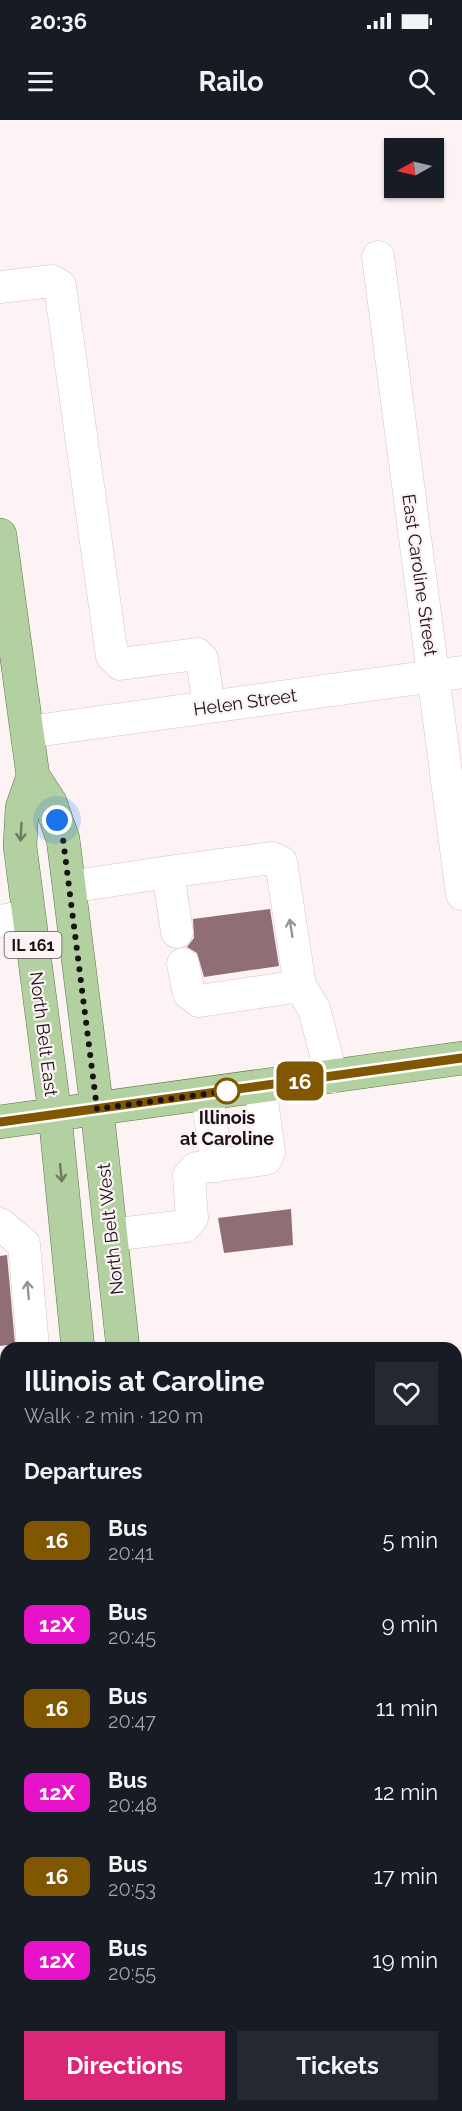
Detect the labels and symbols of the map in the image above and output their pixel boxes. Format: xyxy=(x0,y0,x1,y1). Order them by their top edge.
north arrow xyxy=(384,138,444,198)
street label: East Caroline Street xyxy=(398,493,442,657)
street label: Helen Street xyxy=(192,684,298,720)
your location xyxy=(42,805,72,835)
one-way arrow xyxy=(15,822,26,842)
one-way arrow xyxy=(285,919,296,939)
road number: IL 161 xyxy=(4,932,62,958)
street label: North Belt East xyxy=(26,970,62,1098)
line badge: 16 xyxy=(273,1062,327,1100)
marker: Illinois at Caroline xyxy=(214,1078,240,1104)
place label: Illinois at Caroline xyxy=(180,1107,274,1149)
street label: North Belt West xyxy=(93,1162,127,1296)
one-way arrow xyxy=(56,1163,67,1183)
one-way arrow xyxy=(22,1281,33,1301)

